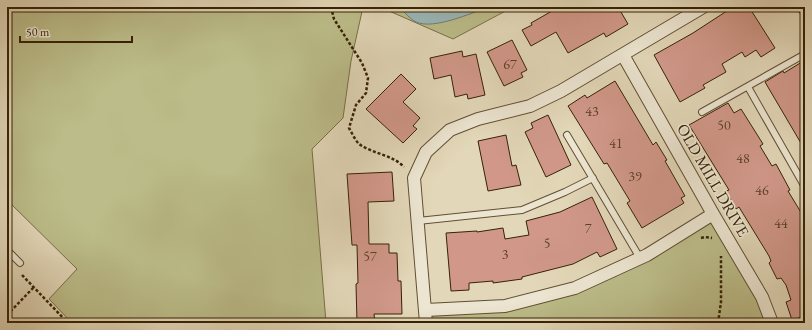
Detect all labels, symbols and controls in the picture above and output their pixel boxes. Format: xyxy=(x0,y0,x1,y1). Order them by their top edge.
scale bar xyxy=(20,18,132,44)
text: 50 m xyxy=(26,24,50,40)
house number: 67 xyxy=(503,55,517,73)
house number: 43 xyxy=(585,102,599,120)
house number: 50 xyxy=(717,116,731,134)
street label: OLD MILL DRIVE xyxy=(672,120,754,240)
house number: 41 xyxy=(609,134,623,152)
house number: 48 xyxy=(736,149,750,167)
house number: 39 xyxy=(628,167,642,185)
house number: 46 xyxy=(755,181,769,199)
house number: 44 xyxy=(774,214,788,232)
house number: 7 xyxy=(585,219,592,237)
house number: 5 xyxy=(544,234,550,252)
house number: 3 xyxy=(502,245,509,263)
house number: 57 xyxy=(363,247,377,265)

